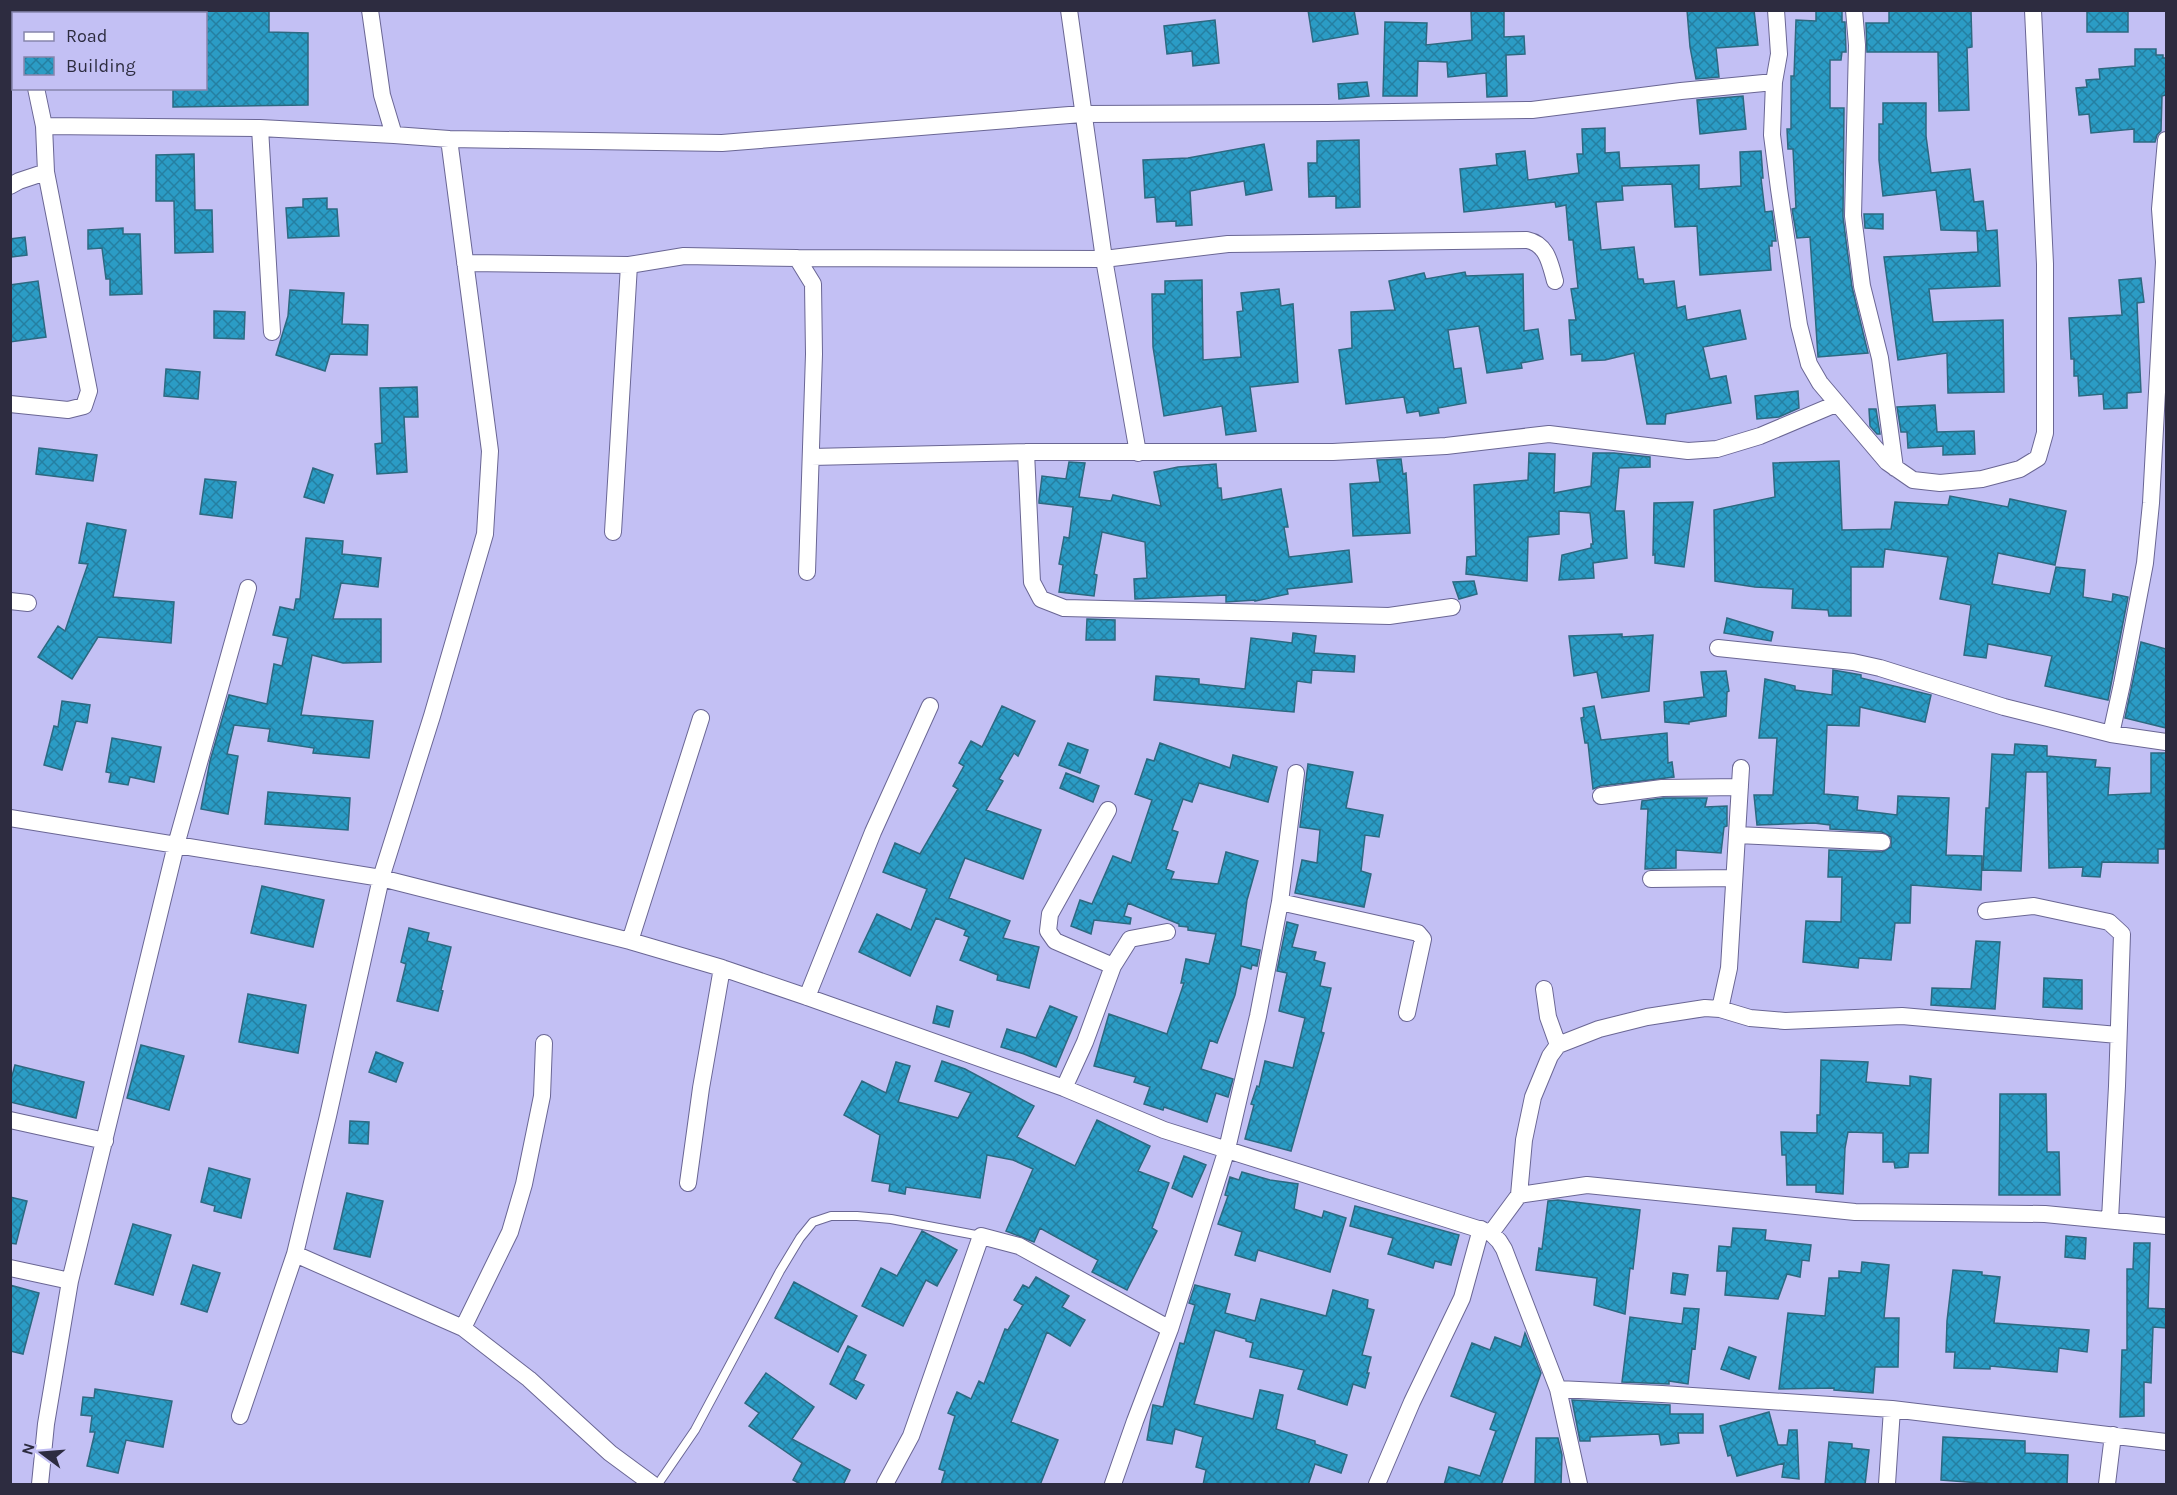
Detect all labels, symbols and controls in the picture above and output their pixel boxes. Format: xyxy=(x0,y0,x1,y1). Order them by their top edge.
legend xyxy=(12,12,207,90)
text: Road xyxy=(66,25,107,47)
text: Building xyxy=(66,55,136,77)
north arrow xyxy=(12,1423,72,1483)
text: N xyxy=(17,1441,39,1457)

